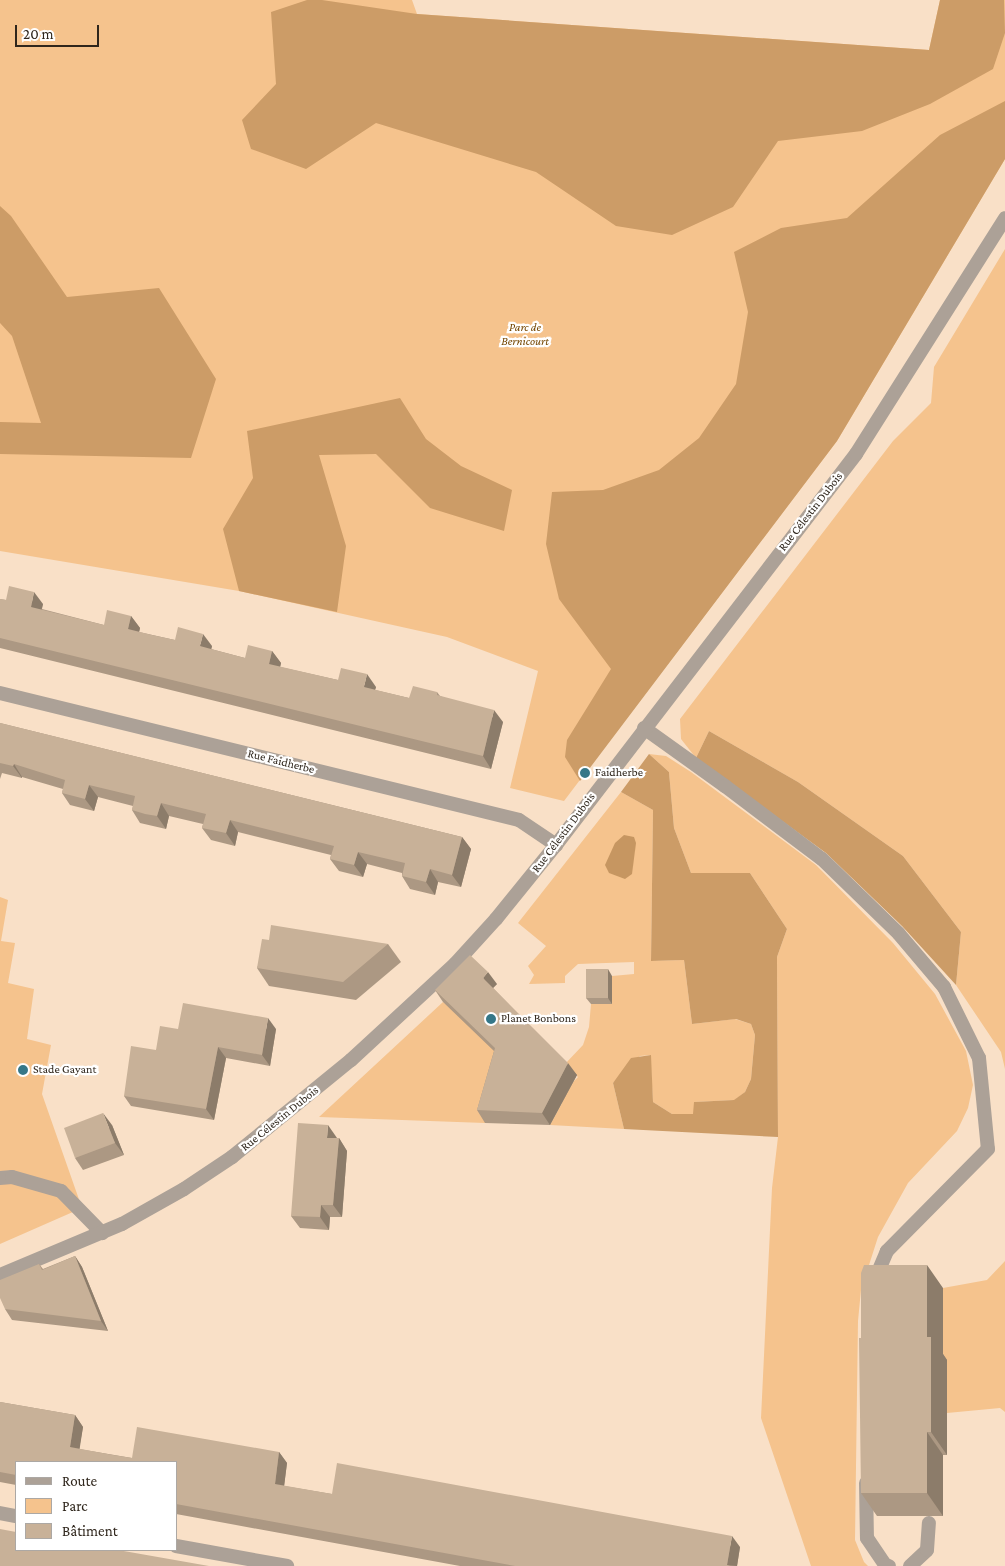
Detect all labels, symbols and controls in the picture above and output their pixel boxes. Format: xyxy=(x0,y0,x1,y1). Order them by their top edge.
scale bar xyxy=(18,15,101,47)
text: 20 m xyxy=(23,26,54,42)
park label: Parc de Bernicourt xyxy=(501,321,549,349)
street label: Rue Célestin Dubois xyxy=(776,470,846,554)
street label: Rue Faidherbe xyxy=(246,747,316,777)
place label: Faidherbe xyxy=(595,766,643,780)
marker: Faidherbe xyxy=(579,767,591,779)
street label: Rue Célestin Dubois xyxy=(529,790,599,876)
place label: Planet Bonbons xyxy=(501,1012,576,1026)
marker: Planet Bonbons xyxy=(485,1013,497,1025)
place label: Stade Gayant xyxy=(33,1063,96,1077)
marker: Stade Gayant xyxy=(17,1064,29,1076)
street label: Rue Célestin Dubois xyxy=(238,1083,322,1155)
legend xyxy=(15,1461,178,1551)
text: Route xyxy=(62,1473,97,1489)
text: Parc xyxy=(62,1498,88,1514)
text: Bâtiment xyxy=(62,1523,118,1539)

